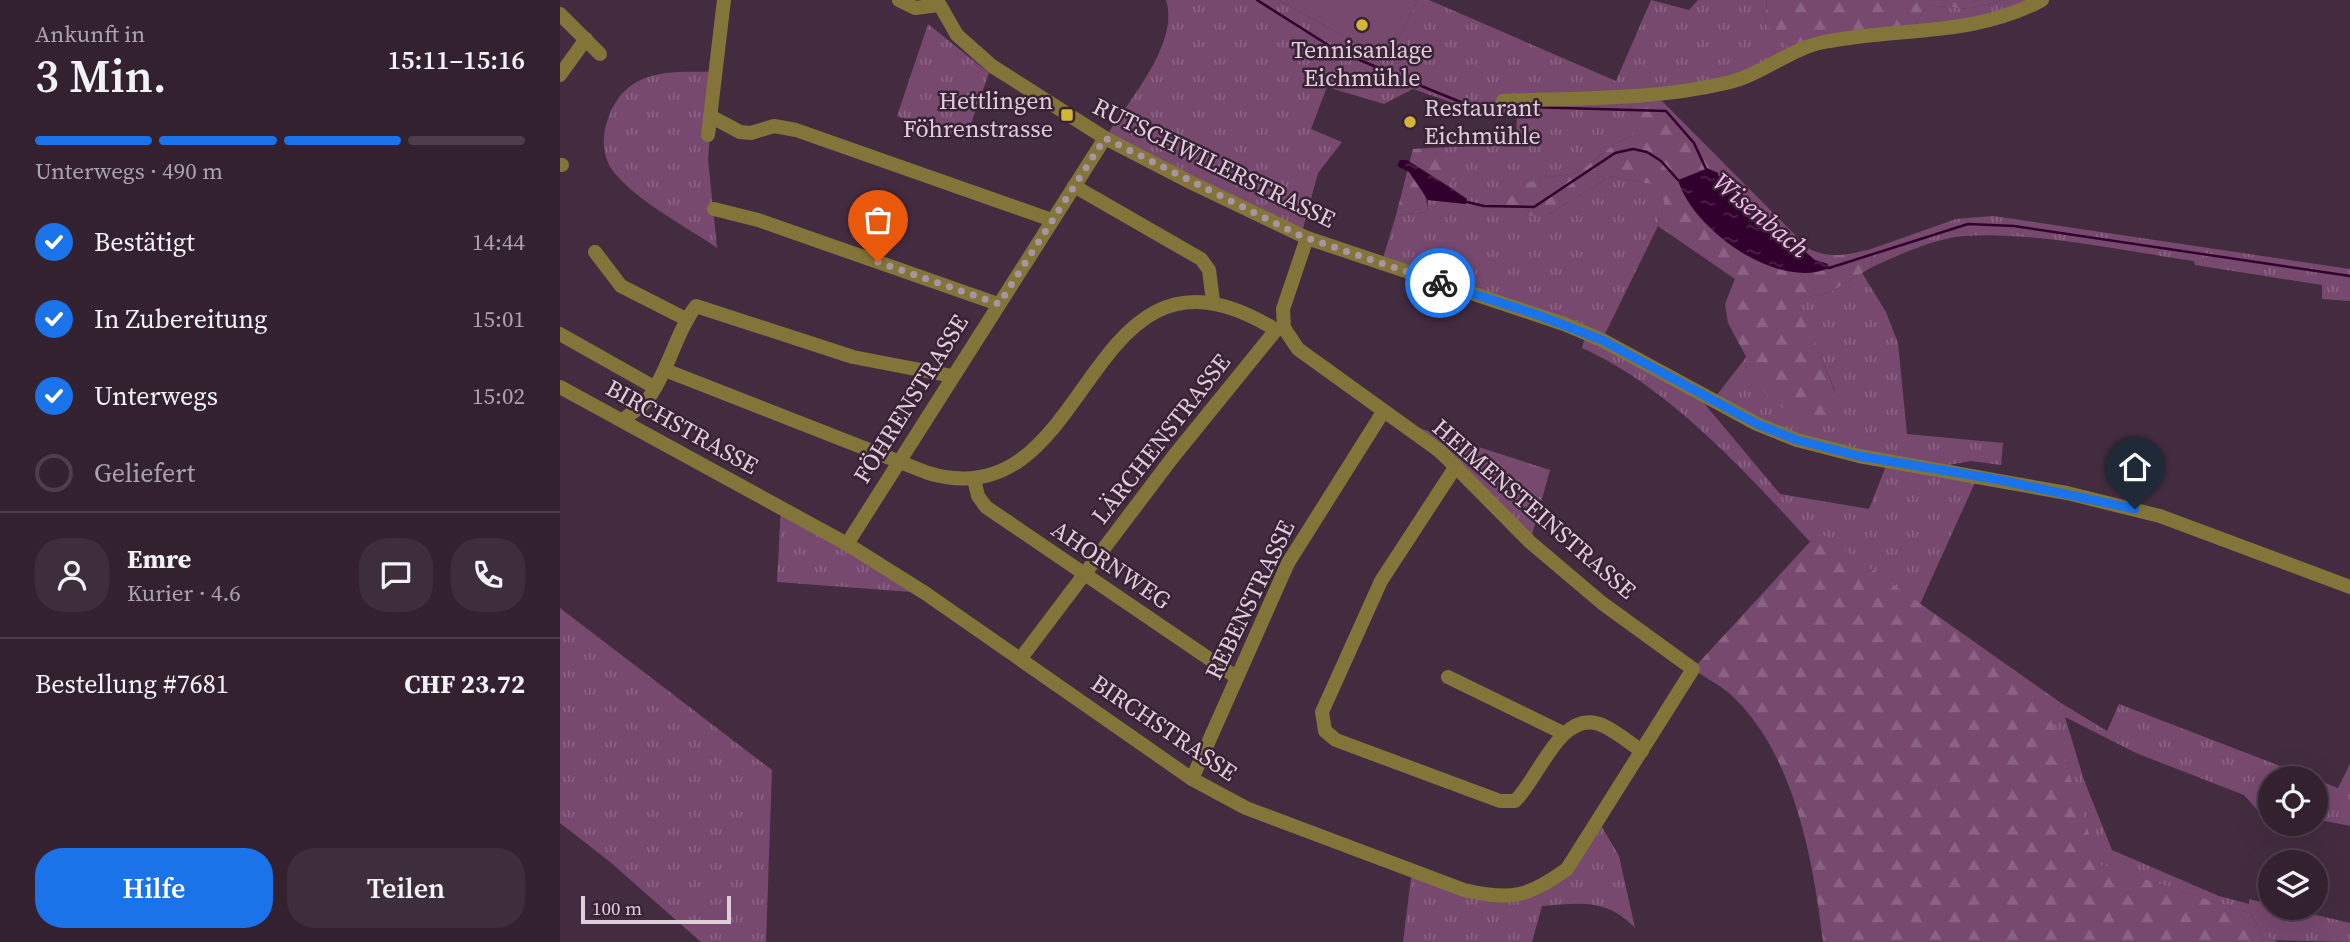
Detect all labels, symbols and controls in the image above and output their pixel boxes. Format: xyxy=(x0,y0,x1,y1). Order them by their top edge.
marker: Tennisanlage Eichmühle xyxy=(1354,17,1370,33)
text: Ankunft in xyxy=(35,18,145,50)
place label: Tennisanlage Eichmühle xyxy=(1291,33,1433,94)
text: 15:11–15:16 xyxy=(388,42,525,78)
text: 3 Min. xyxy=(35,44,167,107)
place label: Hettlingen Föhrenstrasse xyxy=(903,84,1053,145)
street label: RUTSCHWILERSTRASSE xyxy=(1088,89,1341,236)
place label: Restaurant Eichmühle xyxy=(1424,91,1541,152)
marker: Hettlingen Föhrenstrasse xyxy=(1059,107,1075,123)
marker: Restaurant Eichmühle xyxy=(1402,114,1418,130)
text: Unterwegs · 490 m xyxy=(35,155,223,187)
water label: Wisenbach xyxy=(1705,164,1817,266)
pin xyxy=(848,190,908,262)
icon: bag xyxy=(859,201,897,239)
icon: check xyxy=(35,223,73,261)
text: Bestätigt xyxy=(94,224,195,260)
text: 14:44 xyxy=(472,226,525,258)
courier xyxy=(1405,248,1475,318)
icon: bike xyxy=(1421,264,1459,302)
icon: check xyxy=(35,300,73,338)
text: In Zubereitung xyxy=(94,301,268,337)
text: 15:01 xyxy=(472,303,525,335)
street label: FÖHRENSTRASSE xyxy=(845,308,976,489)
street label: LÄRCHENSTRASSE xyxy=(1084,347,1238,531)
street label: BIRCHSTRASSE xyxy=(600,371,764,482)
icon: check xyxy=(35,377,73,415)
text: Unterwegs xyxy=(94,378,218,414)
text: 15:02 xyxy=(472,380,525,412)
street label: HEIMENSTEINSTRASSE xyxy=(1425,411,1643,606)
pin xyxy=(2105,437,2165,509)
icon: home xyxy=(2116,448,2154,486)
text: Geliefert xyxy=(94,455,195,491)
street label: AHORNWEG xyxy=(1045,512,1178,617)
street label: REBENSTRASSE xyxy=(1197,515,1302,685)
button: person xyxy=(35,538,109,612)
button: chat xyxy=(359,538,433,612)
button: phone xyxy=(451,538,525,612)
text: Emre xyxy=(127,541,191,577)
text: Kurier · 4.6 xyxy=(127,577,241,609)
text: Bestellung #7681 xyxy=(35,666,229,702)
text: CHF 23.72 xyxy=(404,666,525,702)
street label: BIRCHSTRASSE xyxy=(1085,667,1244,789)
map controls xyxy=(2258,766,2328,920)
button: locate xyxy=(2258,766,2328,836)
button: Hilfe xyxy=(35,848,273,928)
button: Teilen xyxy=(287,848,525,928)
button: layers xyxy=(2258,850,2328,920)
scale bar xyxy=(581,893,732,925)
text: 100 m xyxy=(592,895,642,921)

